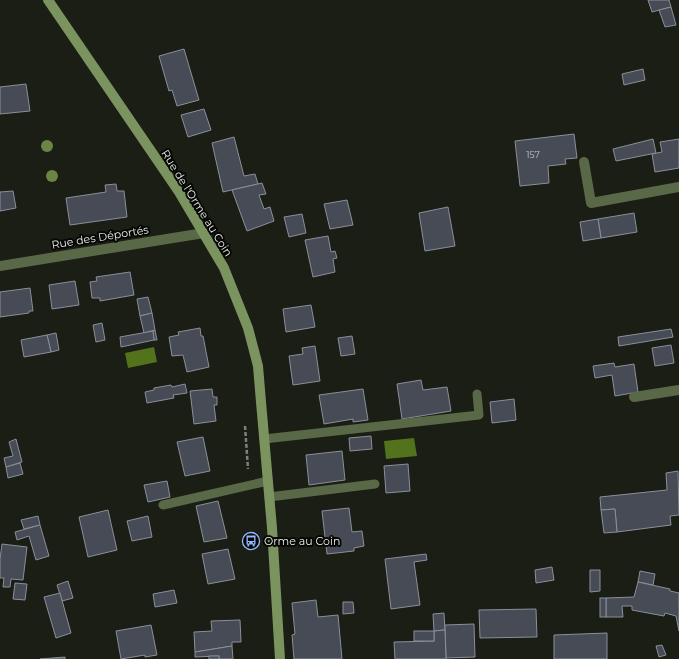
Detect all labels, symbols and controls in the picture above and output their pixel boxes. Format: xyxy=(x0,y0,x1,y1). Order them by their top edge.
street label: Rue de l'Orme au Coin xyxy=(158,147,236,259)
house number: 157 xyxy=(526,149,540,160)
street label: Rue des Déportés xyxy=(50,222,150,252)
bus stop icon: Orme au Coin xyxy=(241,531,261,551)
place label: Orme au Coin xyxy=(264,534,340,548)

